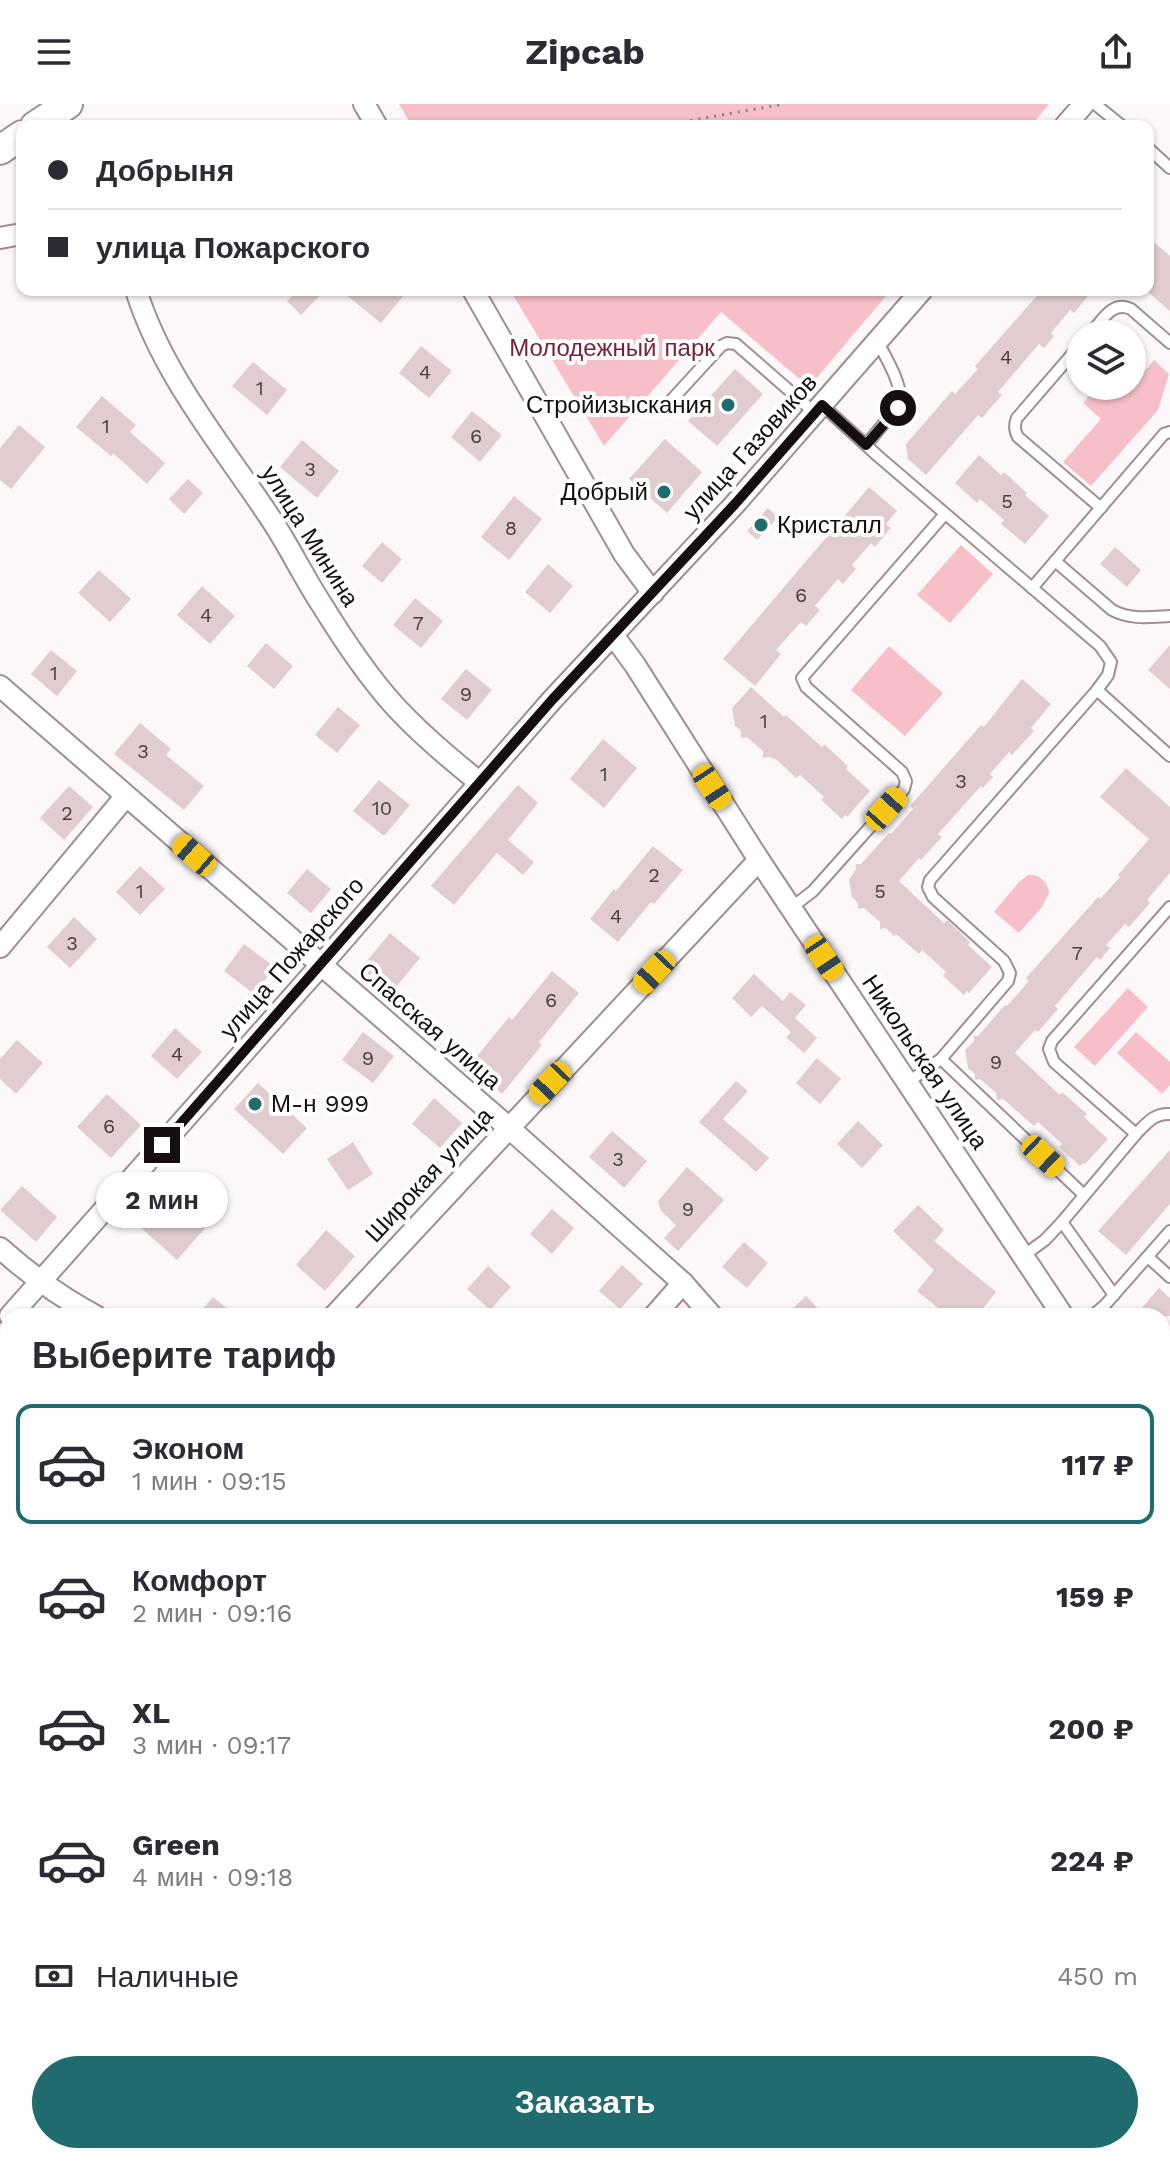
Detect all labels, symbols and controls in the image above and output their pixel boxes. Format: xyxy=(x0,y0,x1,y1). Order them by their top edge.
icon: menu xyxy=(32,30,76,74)
icon: share xyxy=(1094,30,1138,74)
text: Zipcab xyxy=(525,31,645,73)
text: Добрыня xyxy=(96,153,234,188)
text: улица Пожарского xyxy=(96,230,370,265)
map controls xyxy=(1066,320,1146,400)
button: layers xyxy=(1066,320,1146,400)
park label: Молодежный парк xyxy=(509,334,715,362)
house number: 4 xyxy=(1000,345,1012,369)
house number: 4 xyxy=(419,360,431,384)
street label: улица Газовиков xyxy=(677,369,823,525)
house number: 1 xyxy=(256,376,264,400)
route start xyxy=(880,390,916,426)
place label: Стройизыскания xyxy=(526,391,712,419)
marker: Стройизыскания xyxy=(719,396,737,414)
house number: 1 xyxy=(102,414,110,438)
house number: 6 xyxy=(470,424,482,448)
house number: 3 xyxy=(304,457,316,481)
street label: улица Минина xyxy=(256,460,365,612)
place label: Добрый xyxy=(560,478,648,506)
marker: Добрый xyxy=(655,483,673,501)
house number: 5 xyxy=(1001,489,1013,513)
place label: Кристалл xyxy=(777,511,882,539)
house number: 8 xyxy=(505,516,517,540)
marker: Кристалл xyxy=(752,516,770,534)
house number: 6 xyxy=(795,583,807,607)
house number: 4 xyxy=(200,603,212,627)
house number: 7 xyxy=(412,611,424,635)
house number: 1 xyxy=(50,661,58,685)
house number: 9 xyxy=(460,682,472,706)
house number: 1 xyxy=(760,709,768,733)
house number: 3 xyxy=(137,739,149,763)
car xyxy=(689,760,735,814)
house number: 1 xyxy=(600,762,608,786)
house number: 3 xyxy=(955,769,967,793)
car xyxy=(861,783,911,835)
house number: 10 xyxy=(372,796,392,820)
house number: 2 xyxy=(61,801,73,825)
car xyxy=(168,830,220,880)
house number: 2 xyxy=(648,863,660,887)
street label: улица Пожарского xyxy=(214,871,370,1045)
house number: 1 xyxy=(136,879,144,903)
house number: 5 xyxy=(874,879,886,903)
house number: 4 xyxy=(610,904,622,928)
house number: 3 xyxy=(66,931,78,955)
car xyxy=(801,931,847,985)
house number: 7 xyxy=(1071,941,1083,965)
car xyxy=(629,946,679,998)
street label: Спасская улица xyxy=(353,957,507,1096)
street label: Никольская улица xyxy=(856,969,994,1155)
house number: 6 xyxy=(545,988,557,1012)
house number: 4 xyxy=(171,1042,183,1066)
house number: 9 xyxy=(362,1046,374,1070)
house number: 9 xyxy=(990,1050,1002,1074)
car xyxy=(525,1057,575,1109)
place label: М-н 999 xyxy=(271,1090,369,1118)
marker: М-н 999 xyxy=(246,1095,264,1113)
street label: Широкая улица xyxy=(360,1101,499,1248)
house number: 6 xyxy=(103,1114,115,1138)
route end xyxy=(144,1127,180,1163)
car xyxy=(1017,1131,1069,1181)
house number: 3 xyxy=(612,1147,624,1171)
callout: 2 мин xyxy=(96,1173,228,1229)
text: 2 мин xyxy=(125,1185,199,1215)
house number: 9 xyxy=(682,1197,694,1221)
text: Выберите тариф xyxy=(32,1335,336,1377)
icon: car xyxy=(36,1428,108,1500)
text: Эконом xyxy=(132,1431,245,1466)
text: 117 ₽ xyxy=(1061,1447,1134,1482)
text: 1 мин · 09:15 xyxy=(132,1466,287,1496)
icon: car xyxy=(36,1560,108,1632)
text: Комфорт xyxy=(132,1563,267,1598)
text: 159 ₽ xyxy=(1056,1579,1134,1614)
text: 2 мин · 09:16 xyxy=(132,1598,292,1628)
icon: car xyxy=(36,1692,108,1764)
text: XL xyxy=(132,1695,170,1730)
text: 200 ₽ xyxy=(1048,1711,1134,1746)
text: 3 мин · 09:17 xyxy=(132,1730,291,1760)
icon: car xyxy=(36,1824,108,1896)
text: Green xyxy=(132,1827,220,1862)
text: 224 ₽ xyxy=(1050,1843,1134,1878)
text: 4 мин · 09:18 xyxy=(132,1862,293,1892)
icon: cash xyxy=(32,1954,76,1998)
text: Наличные xyxy=(96,1959,239,1994)
text: 450 m xyxy=(1057,1961,1138,1991)
button: Заказать xyxy=(32,2056,1138,2148)

